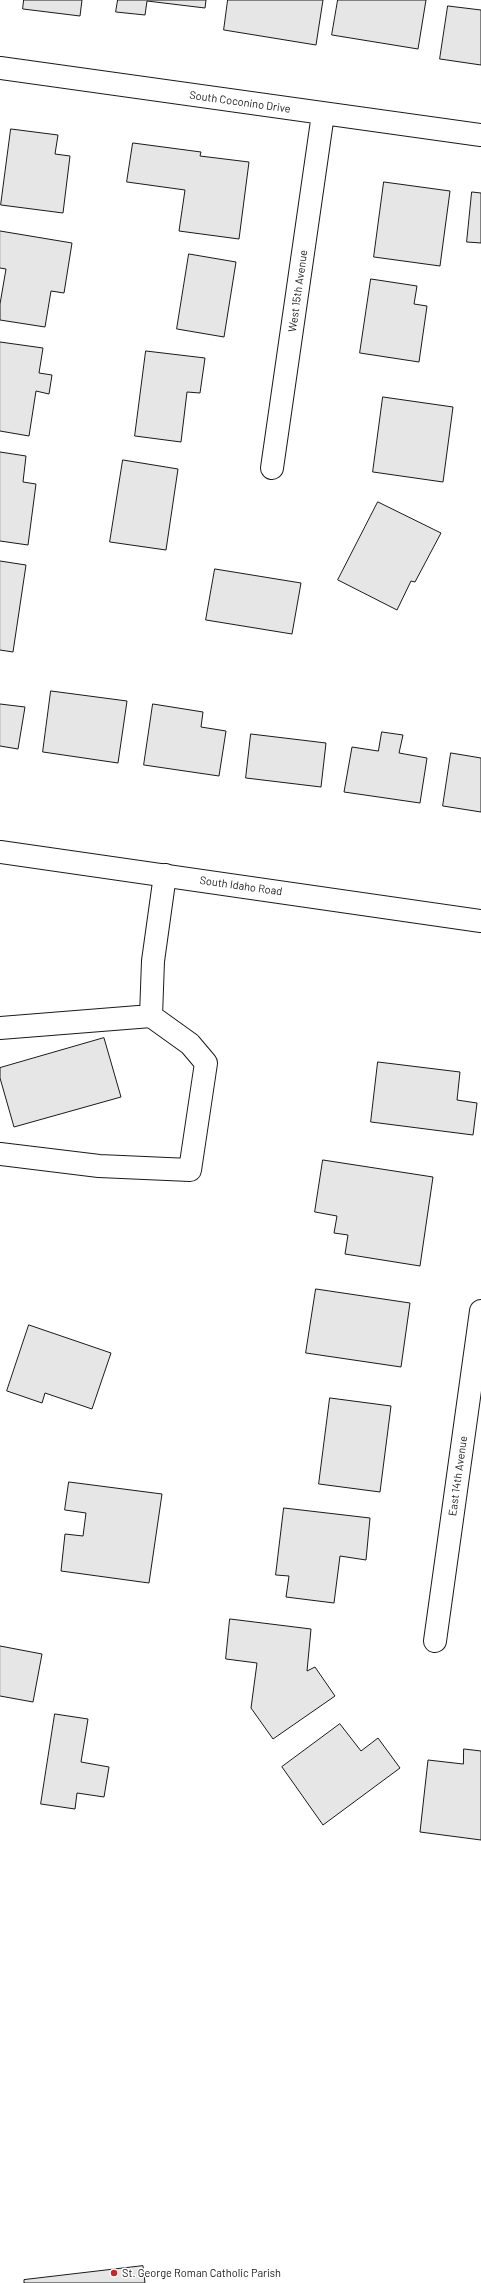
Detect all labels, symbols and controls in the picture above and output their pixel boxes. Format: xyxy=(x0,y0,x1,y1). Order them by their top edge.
street label: South Coconino Drive xyxy=(189,88,291,116)
street label: West 15th Avenue xyxy=(286,249,310,333)
street label: South Idaho Road xyxy=(199,874,283,898)
street label: East 14th Avenue xyxy=(446,1435,470,1517)
place label: St. George Roman Catholic Parish xyxy=(122,2266,281,2280)
marker: St. George Roman Catholic Parish xyxy=(109,2268,119,2278)

